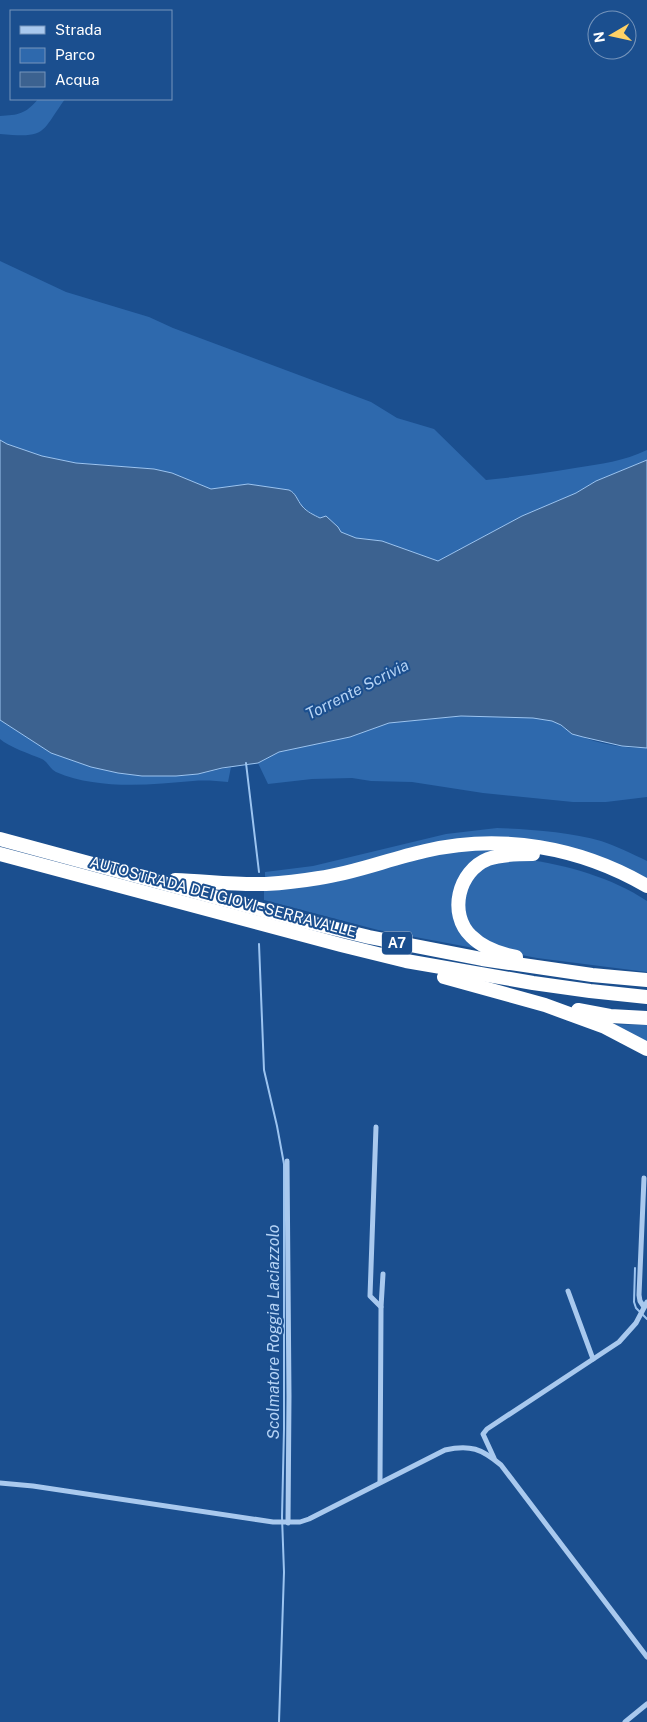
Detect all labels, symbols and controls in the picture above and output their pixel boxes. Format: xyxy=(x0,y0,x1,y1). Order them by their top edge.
legend xyxy=(10,10,172,100)
north arrow xyxy=(587,10,637,60)
text: Strada xyxy=(55,21,102,38)
text: N xyxy=(590,30,608,44)
text: Parco xyxy=(55,46,95,63)
text: Acqua xyxy=(55,71,100,88)
water label: Torrente Scrivia xyxy=(303,655,412,724)
street label: AUTOSTRADA DEI GIOVI - SERRAVALLE xyxy=(88,853,358,940)
road number: A7 xyxy=(382,931,412,954)
water label: Scolmatore Roggia Laciazzolo xyxy=(264,1224,283,1439)

